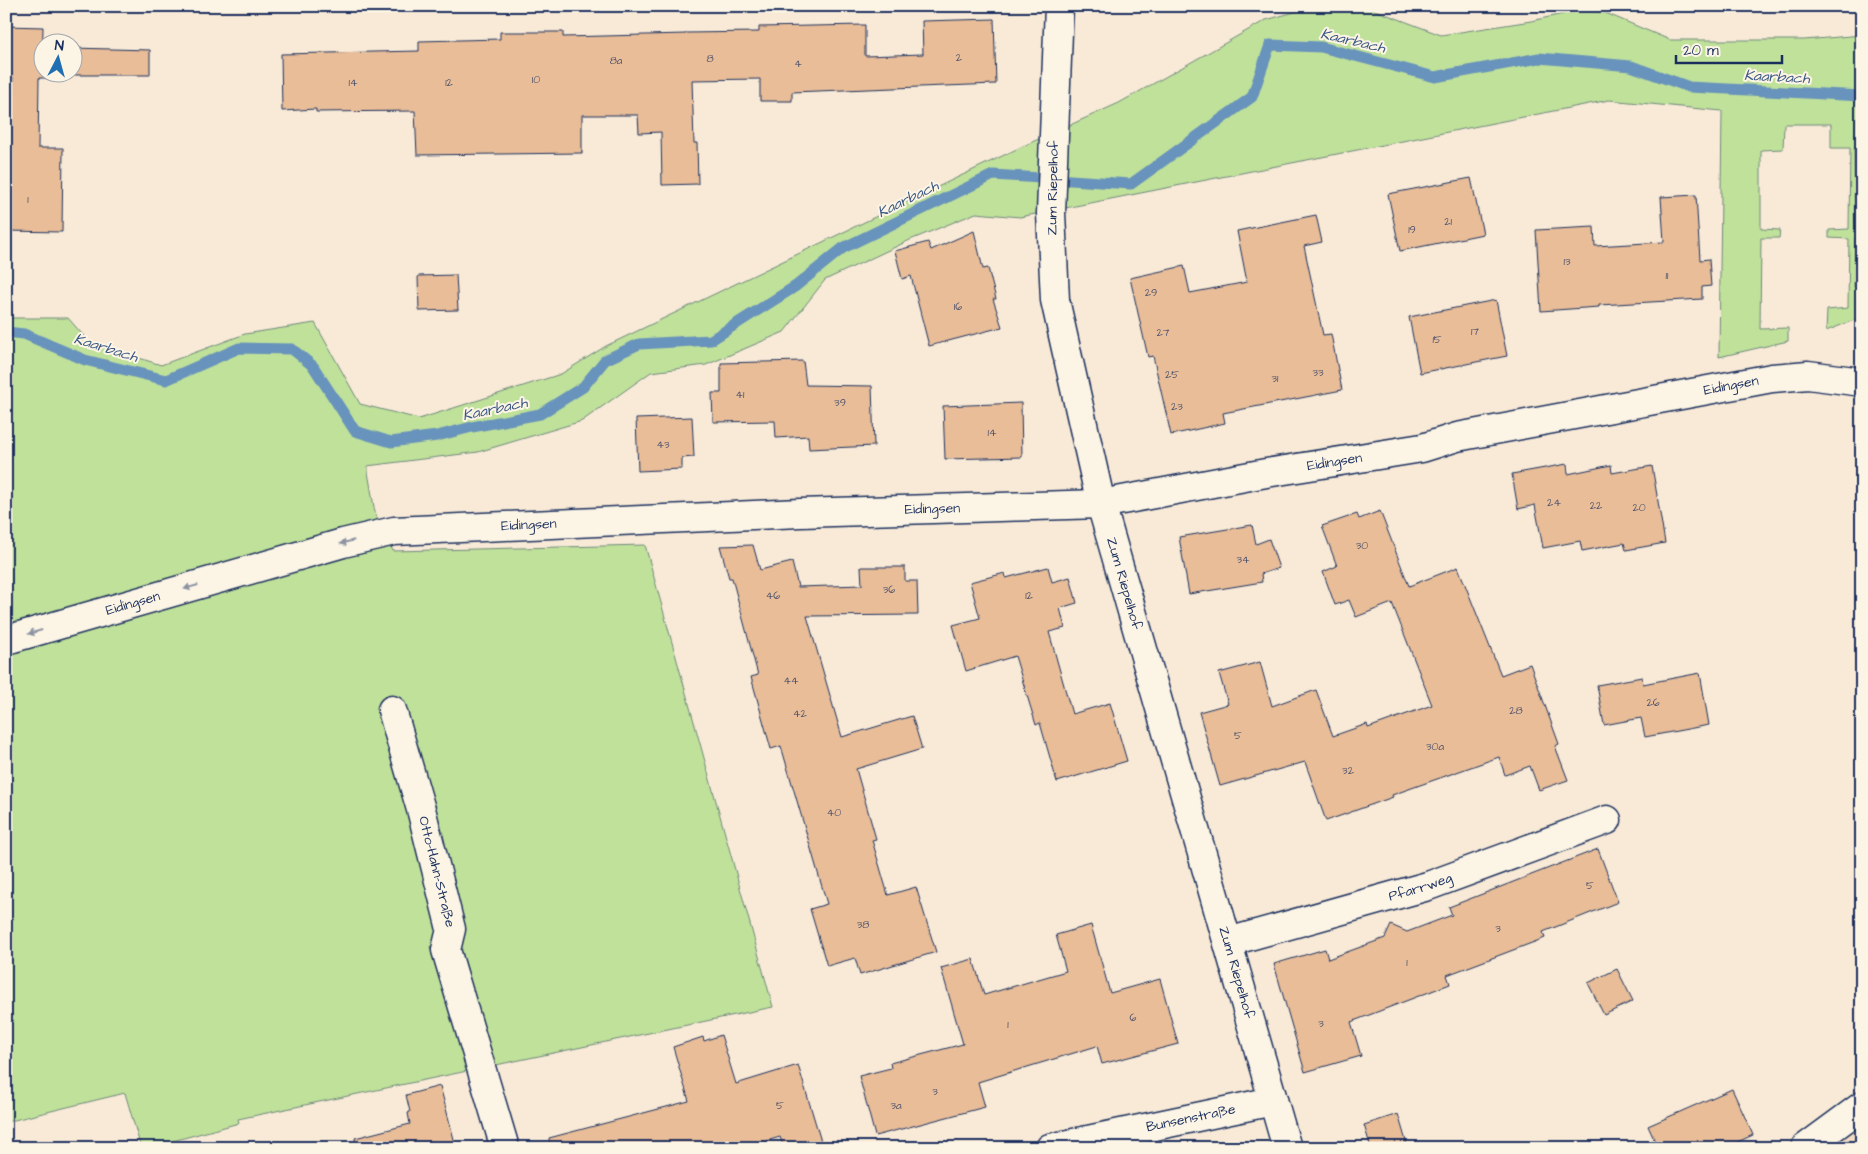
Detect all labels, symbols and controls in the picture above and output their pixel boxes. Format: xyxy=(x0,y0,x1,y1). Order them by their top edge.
water label: Kaarbach xyxy=(1319,23,1388,59)
north arrow xyxy=(32,32,82,82)
scale bar xyxy=(1676,32,1782,64)
text: N xyxy=(54,36,65,56)
text: 20 m xyxy=(1683,40,1719,61)
house number: 2 xyxy=(956,50,963,65)
house number: 8 xyxy=(706,51,714,66)
house number: 8a xyxy=(610,53,623,68)
house number: 4 xyxy=(794,56,802,71)
water label: Kaarbach xyxy=(1744,65,1811,89)
house number: 10 xyxy=(532,72,540,87)
house number: 14 xyxy=(349,75,358,90)
house number: 12 xyxy=(445,75,454,90)
street label: Zum Riepelhof xyxy=(1042,140,1064,236)
water label: Kaarbach xyxy=(874,175,943,223)
house number: 1 xyxy=(27,192,29,207)
house number: 21 xyxy=(1444,214,1452,229)
house number: 19 xyxy=(1408,222,1416,237)
house number: 13 xyxy=(1563,254,1571,269)
house number: 11 xyxy=(1666,268,1669,283)
house number: 29 xyxy=(1145,285,1157,300)
house number: 16 xyxy=(954,299,962,314)
house number: 17 xyxy=(1471,324,1479,339)
house number: 27 xyxy=(1156,325,1170,340)
water label: Kaarbach xyxy=(72,328,141,368)
house number: 15 xyxy=(1432,332,1442,347)
house number: 33 xyxy=(1312,365,1324,380)
house number: 25 xyxy=(1165,367,1179,382)
house number: 31 xyxy=(1271,371,1279,386)
street label: Eidingsen xyxy=(1702,371,1760,401)
house number: 41 xyxy=(736,387,745,402)
water label: Kaarbach xyxy=(461,392,530,426)
house number: 39 xyxy=(834,395,846,410)
house number: 23 xyxy=(1171,399,1183,414)
house number: 14 xyxy=(988,425,997,440)
house number: 43 xyxy=(656,437,670,452)
street label: Eidingsen xyxy=(1306,448,1364,476)
house number: 24 xyxy=(1547,495,1561,510)
street label: Eidingsen xyxy=(904,498,961,520)
house number: 22 xyxy=(1590,498,1603,513)
house number: 20 xyxy=(1632,500,1646,515)
street label: Eidingsen xyxy=(501,514,557,536)
street label: Zum Riepelhof xyxy=(1101,535,1147,632)
one-way arrow xyxy=(339,538,355,546)
house number: 30 xyxy=(1356,538,1368,553)
house number: 34 xyxy=(1236,552,1250,567)
house number: 36 xyxy=(883,582,895,597)
one-way arrow xyxy=(183,583,198,591)
street label: Eidingsen xyxy=(103,586,162,621)
house number: 46 xyxy=(766,588,780,603)
house number: 12 xyxy=(1025,588,1034,603)
one-way arrow xyxy=(27,629,42,637)
house number: 44 xyxy=(784,673,799,688)
house number: 26 xyxy=(1646,695,1660,710)
house number: 28 xyxy=(1509,703,1523,718)
house number: 42 xyxy=(793,706,808,721)
house number: 5 xyxy=(1234,728,1242,743)
house number: 30a xyxy=(1426,739,1444,754)
house number: 32 xyxy=(1342,763,1355,778)
house number: 40 xyxy=(827,805,841,820)
street label: Otto-Hahn-Straße xyxy=(413,814,460,930)
street label: Pfarrweg xyxy=(1386,868,1455,907)
house number: 5 xyxy=(1586,878,1594,893)
house number: 38 xyxy=(857,917,869,932)
house number: 3 xyxy=(1495,921,1501,936)
street label: Zum Riepelhof xyxy=(1214,924,1259,1022)
house number: 1 xyxy=(1406,955,1408,970)
house number: 6 xyxy=(1130,1010,1137,1025)
house number: 3 xyxy=(1318,1016,1324,1031)
house number: 1 xyxy=(1007,1017,1009,1032)
house number: 3 xyxy=(932,1084,938,1099)
house number: 5 xyxy=(776,1098,784,1113)
house number: 3a xyxy=(890,1098,902,1113)
street label: Bunsenstraße xyxy=(1144,1099,1238,1137)

